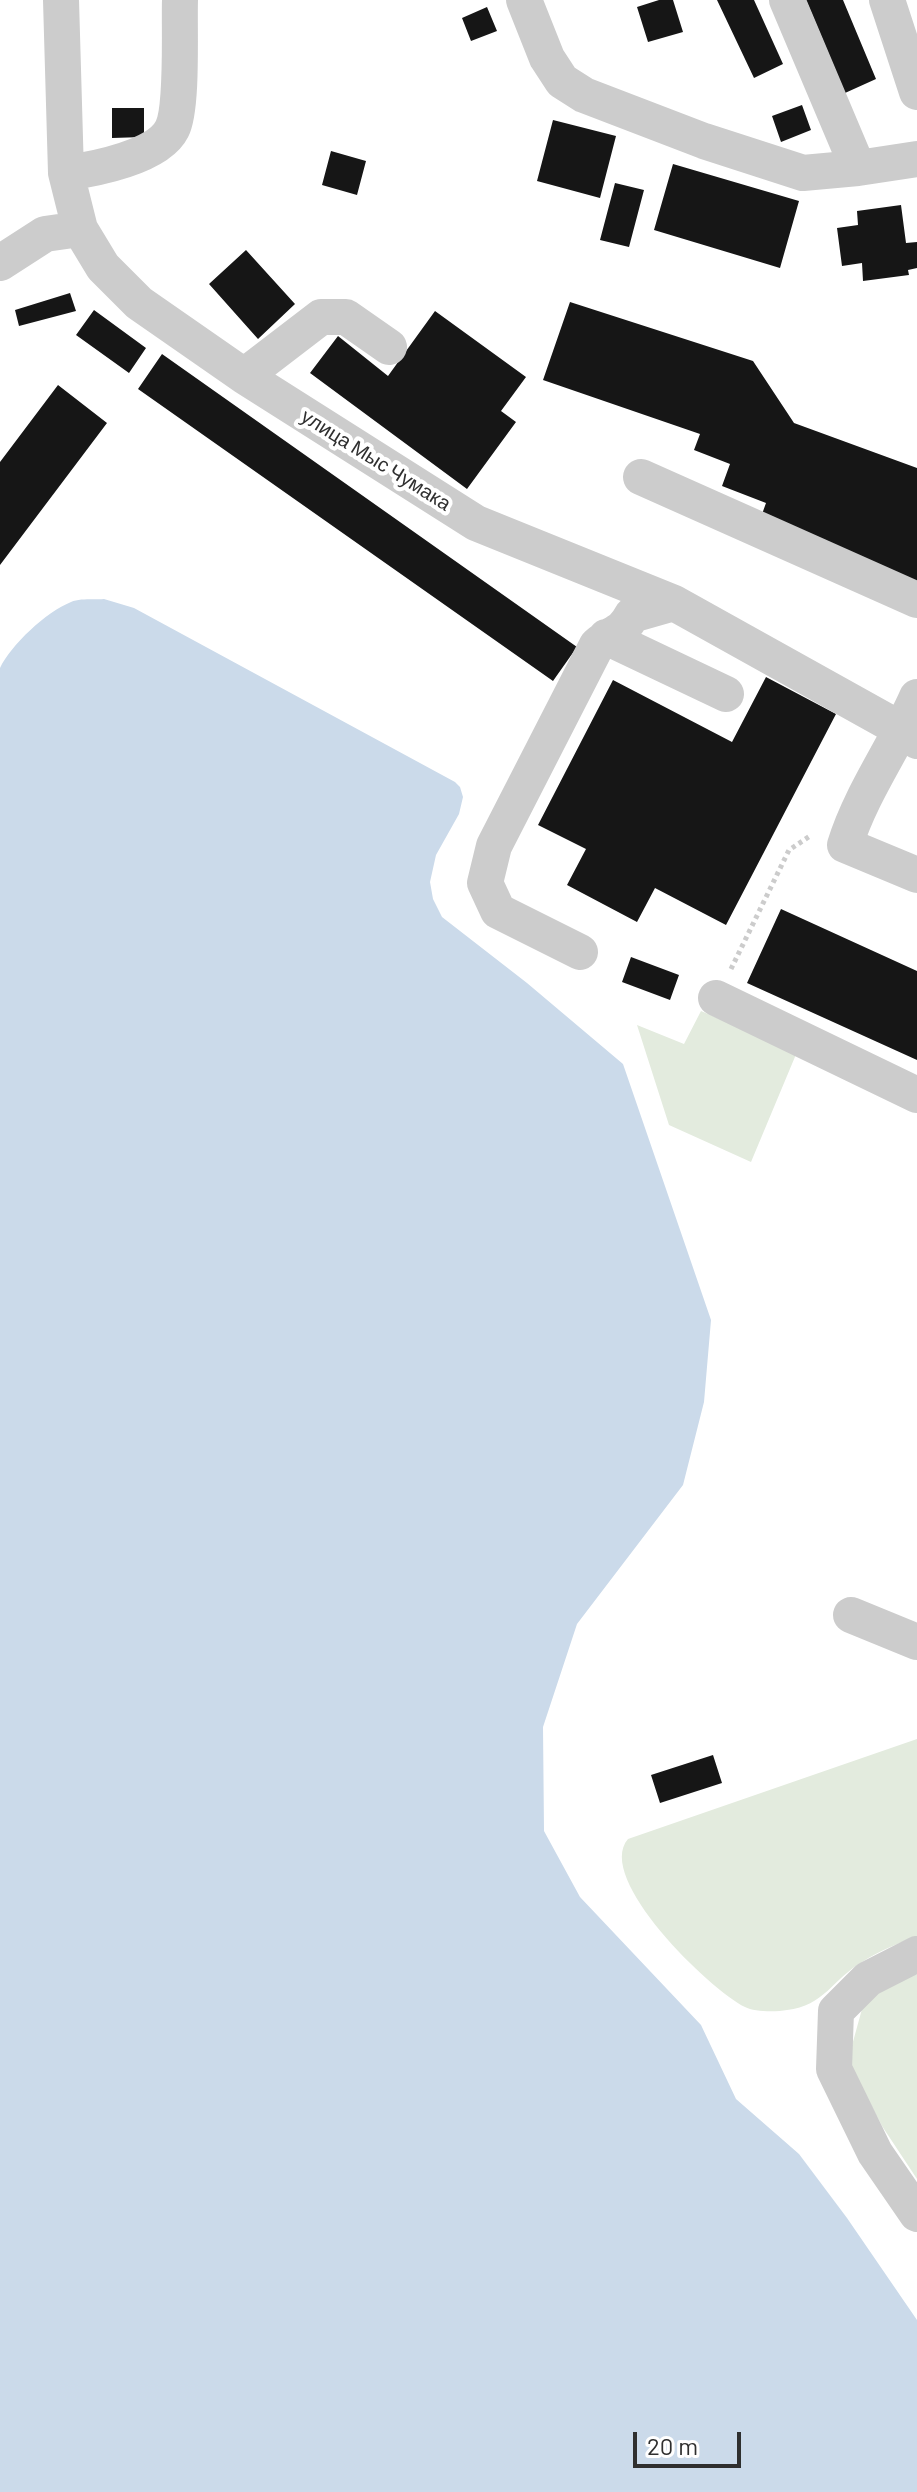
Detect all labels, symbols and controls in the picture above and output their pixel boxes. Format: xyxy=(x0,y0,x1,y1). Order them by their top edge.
street label: улица Мыс Чумака xyxy=(297,404,455,516)
scale bar xyxy=(637,2416,745,2466)
text: 20 m xyxy=(647,2431,698,2460)

